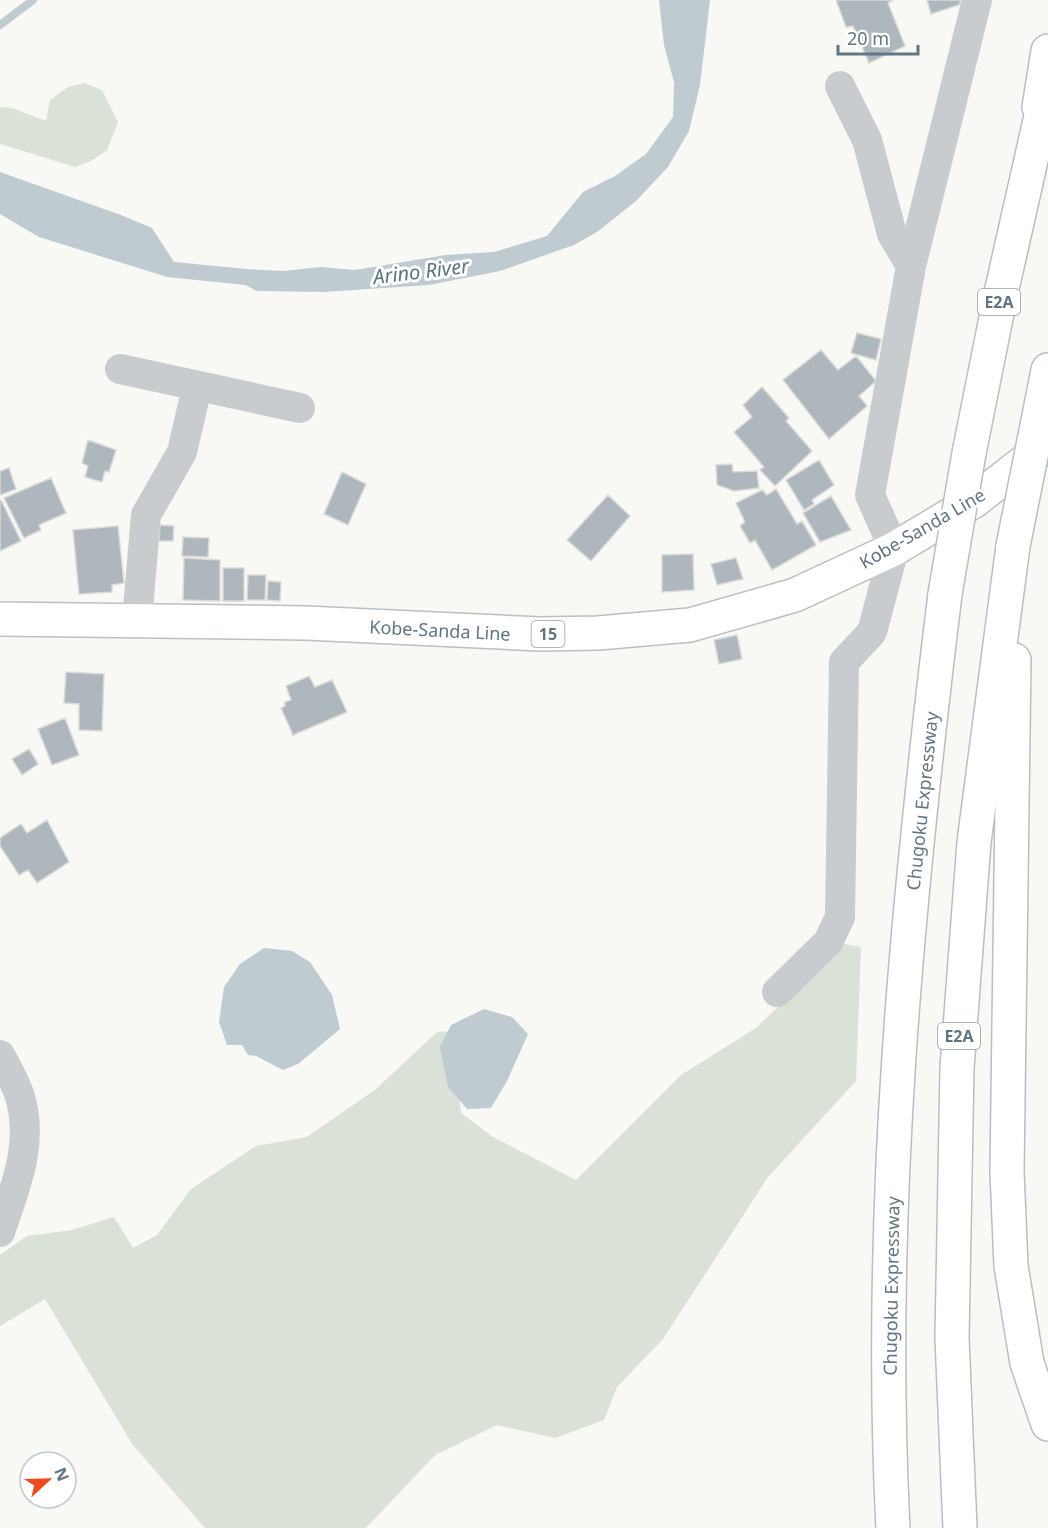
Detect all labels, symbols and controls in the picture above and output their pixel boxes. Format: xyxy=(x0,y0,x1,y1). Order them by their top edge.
scale bar xyxy=(838,18,918,56)
text: 20 m xyxy=(847,26,889,50)
water label: Arino River xyxy=(370,252,471,291)
road number: E2A xyxy=(978,289,1020,315)
street label: Kobe-Sanda Line xyxy=(855,482,989,574)
street label: Kobe-Sanda Line xyxy=(369,614,511,646)
road number: 15 xyxy=(532,621,564,647)
street label: Chugoku Expressway xyxy=(901,710,943,892)
road number: E2A xyxy=(938,1023,980,1049)
street label: Chugoku Expressway xyxy=(877,1195,905,1376)
north arrow xyxy=(18,1450,78,1510)
text: N xyxy=(49,1464,75,1485)

